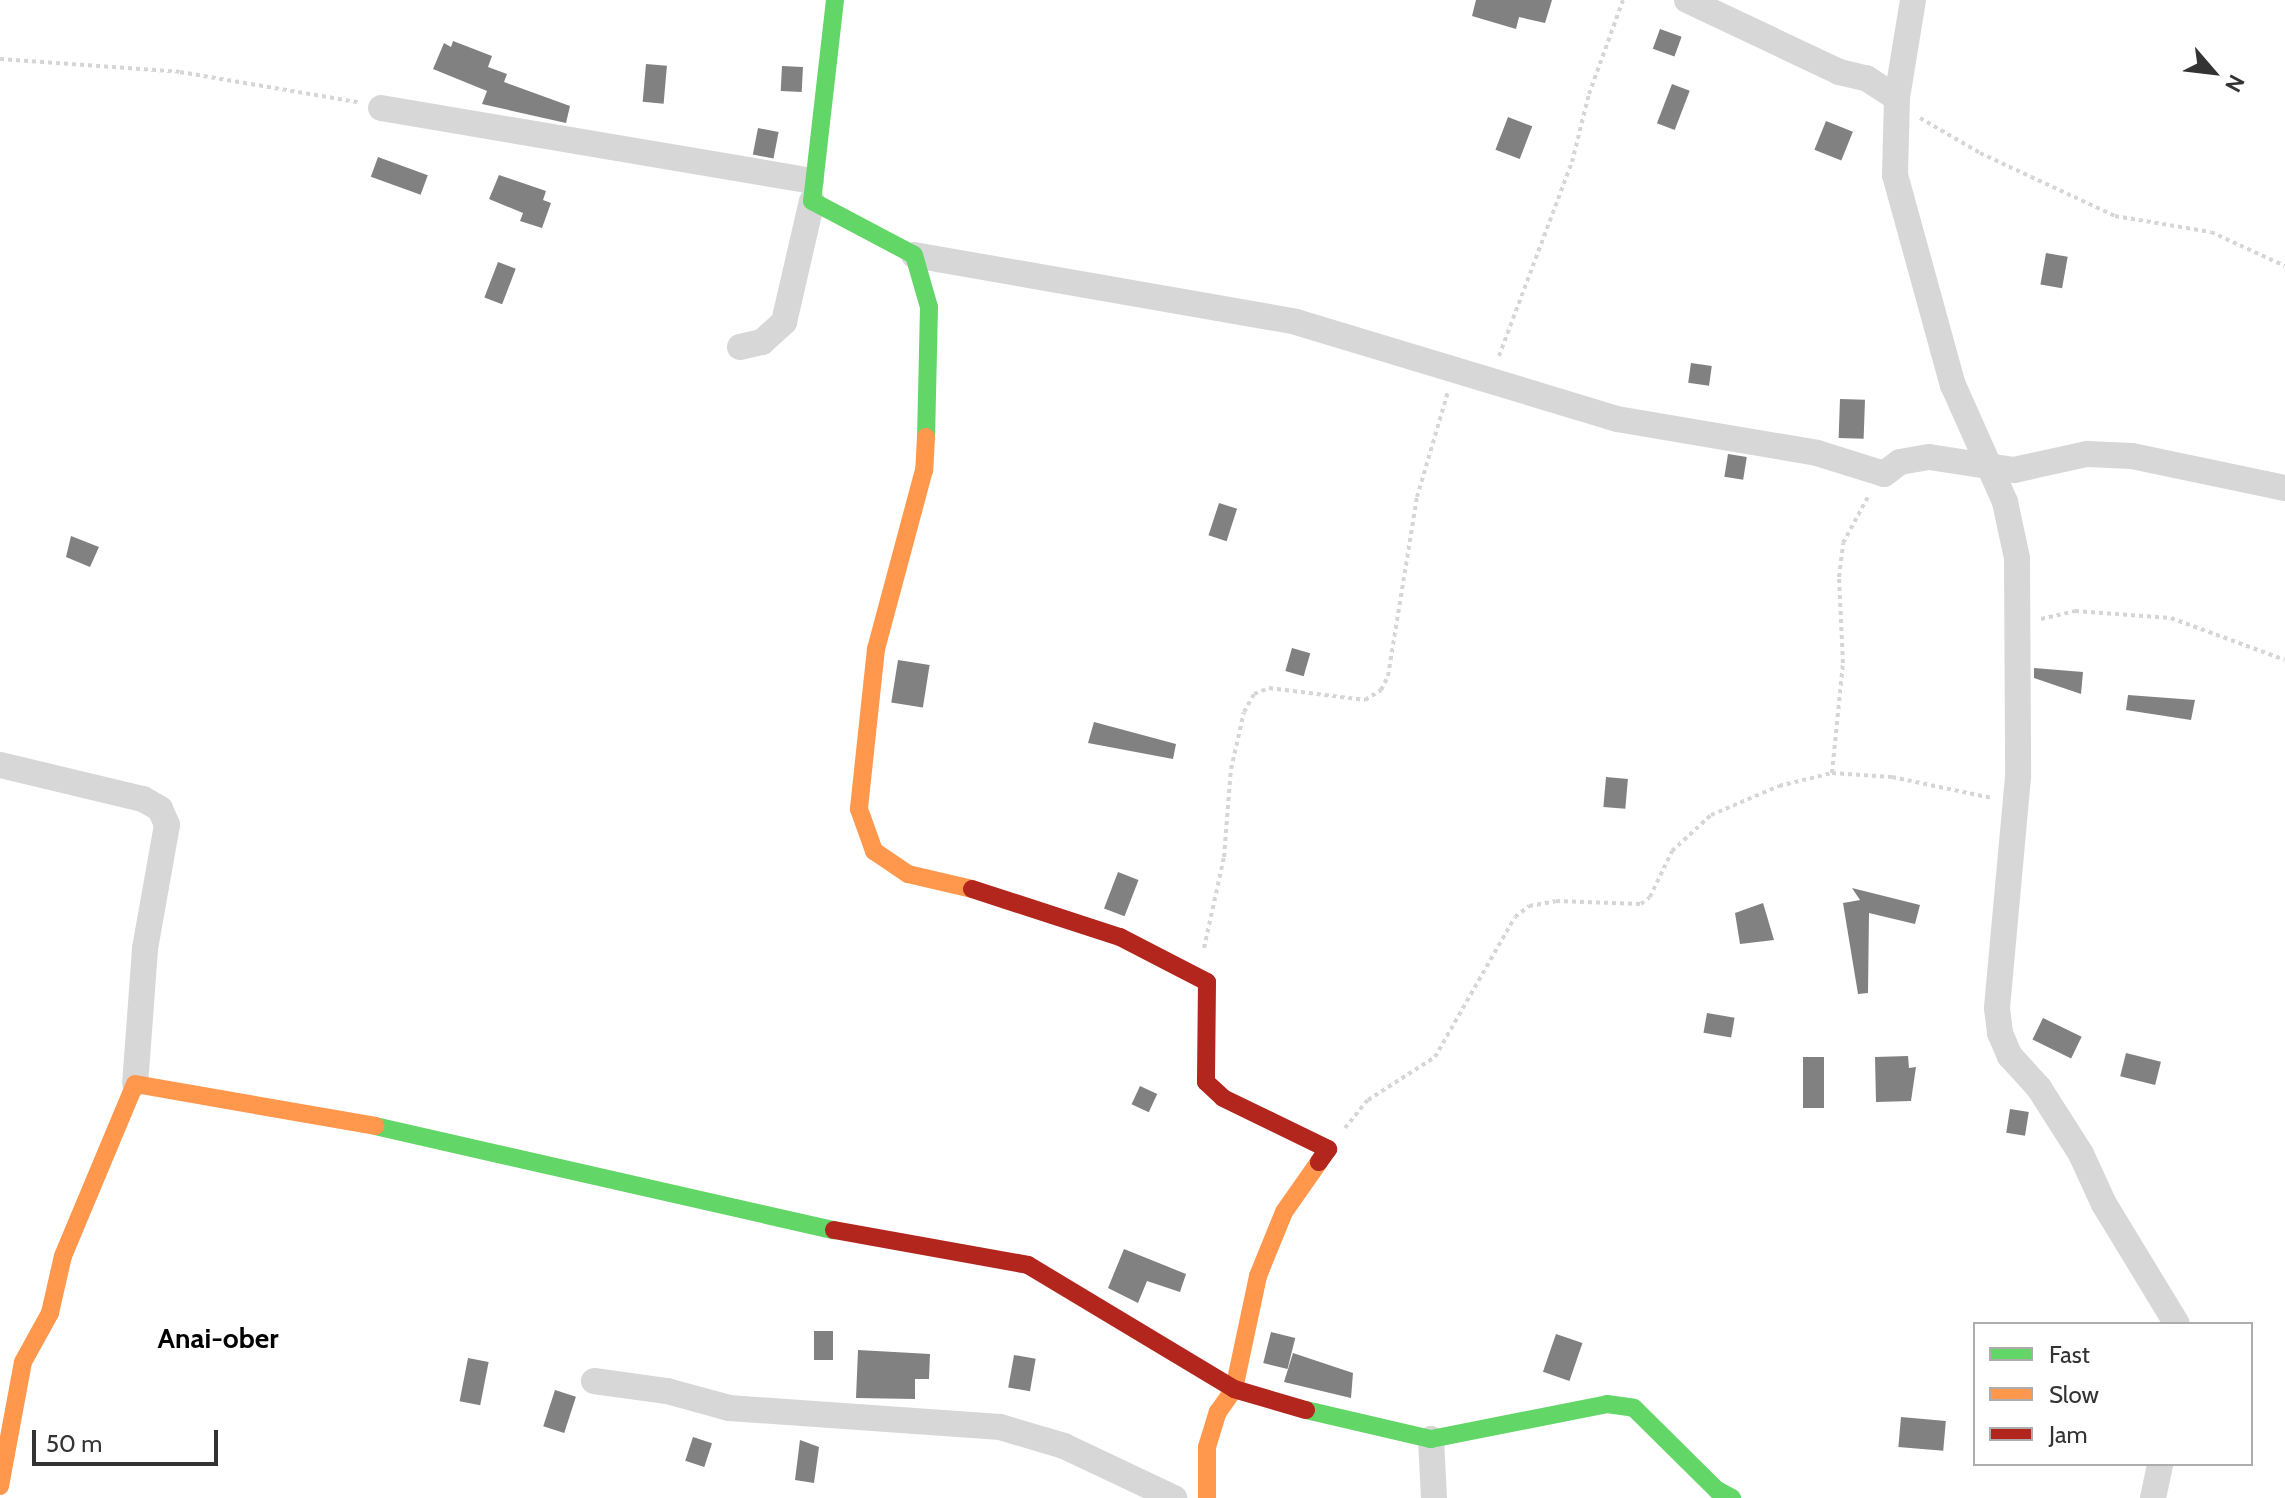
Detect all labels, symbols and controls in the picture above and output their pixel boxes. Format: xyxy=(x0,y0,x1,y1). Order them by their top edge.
north arrow xyxy=(2173,32,2253,112)
text: N xyxy=(2219,70,2250,97)
district label: Anai-ober xyxy=(158,1321,278,1355)
legend xyxy=(1973,1322,2253,1466)
text: Fast xyxy=(2049,1340,2090,1369)
text: Slow xyxy=(2049,1380,2099,1409)
scale bar xyxy=(36,1414,222,1464)
text: Jam xyxy=(2049,1420,2087,1449)
text: 50 m xyxy=(46,1429,102,1458)

